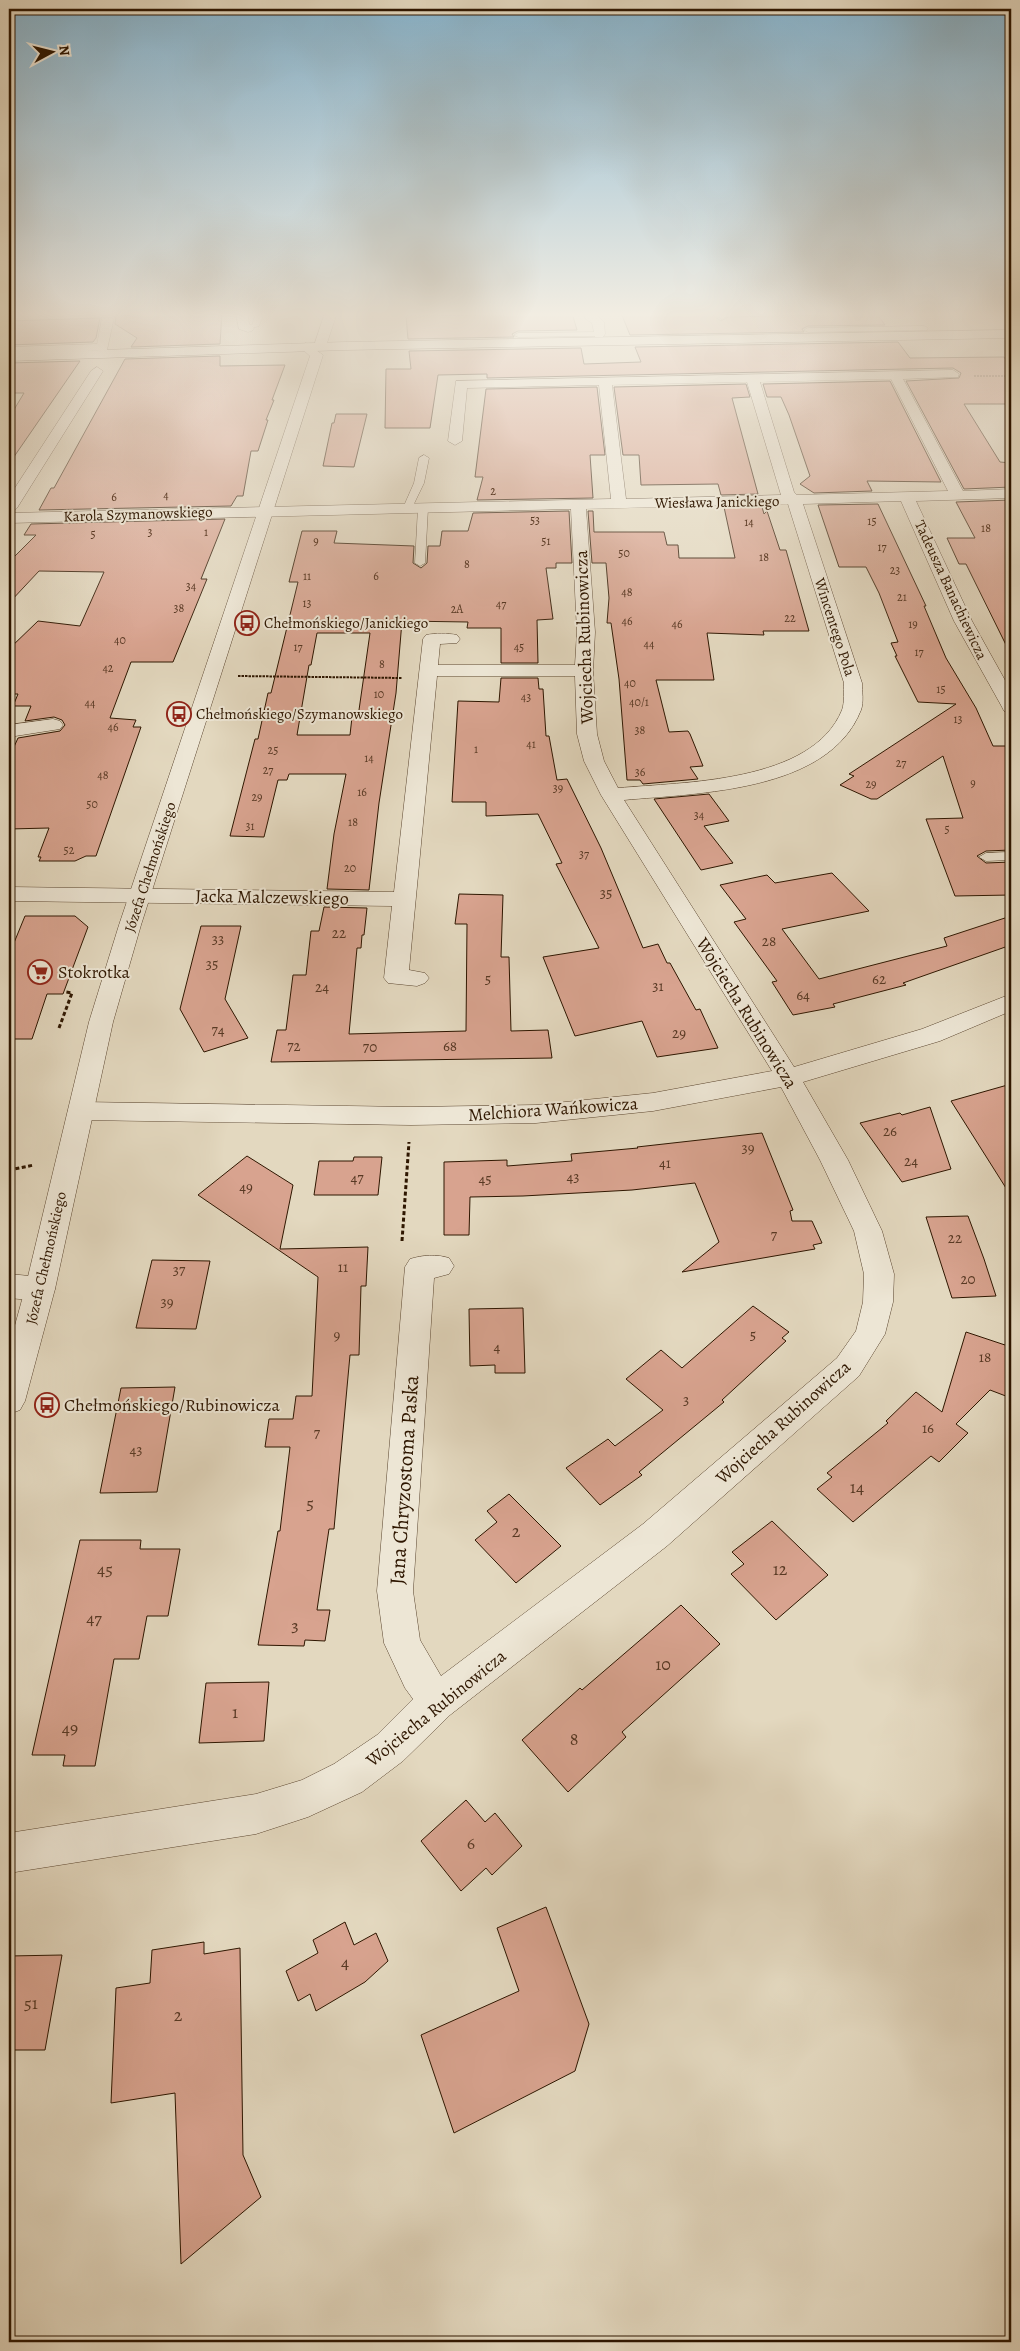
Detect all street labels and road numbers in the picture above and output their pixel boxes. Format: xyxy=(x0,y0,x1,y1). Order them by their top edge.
street label: Wiesława Janickiego xyxy=(653,491,780,513)
street label: Karola Szymanowskiego xyxy=(63,501,213,527)
street label: Tadeusza Banachiewicza xyxy=(910,517,992,663)
street label: Wojciecha Rubinowicza xyxy=(569,549,599,725)
street label: Wincentego Pola xyxy=(809,574,860,679)
street label: Józefa Chełmońskiego xyxy=(119,799,181,935)
street label: Jacka Malczewskiego xyxy=(195,884,349,910)
street label: Wojciecha Rubinowicza xyxy=(690,932,804,1094)
street label: Melchiora Wańkowicza xyxy=(467,1091,639,1127)
street label: Józefa Chełmońskiego xyxy=(21,1190,71,1326)
street label: Wojciecha Rubinowicza xyxy=(710,1355,856,1490)
street label: Jana Chryzostoma Paska xyxy=(383,1374,425,1586)
street label: Wojciecha Rubinowicza xyxy=(360,1644,512,1773)

